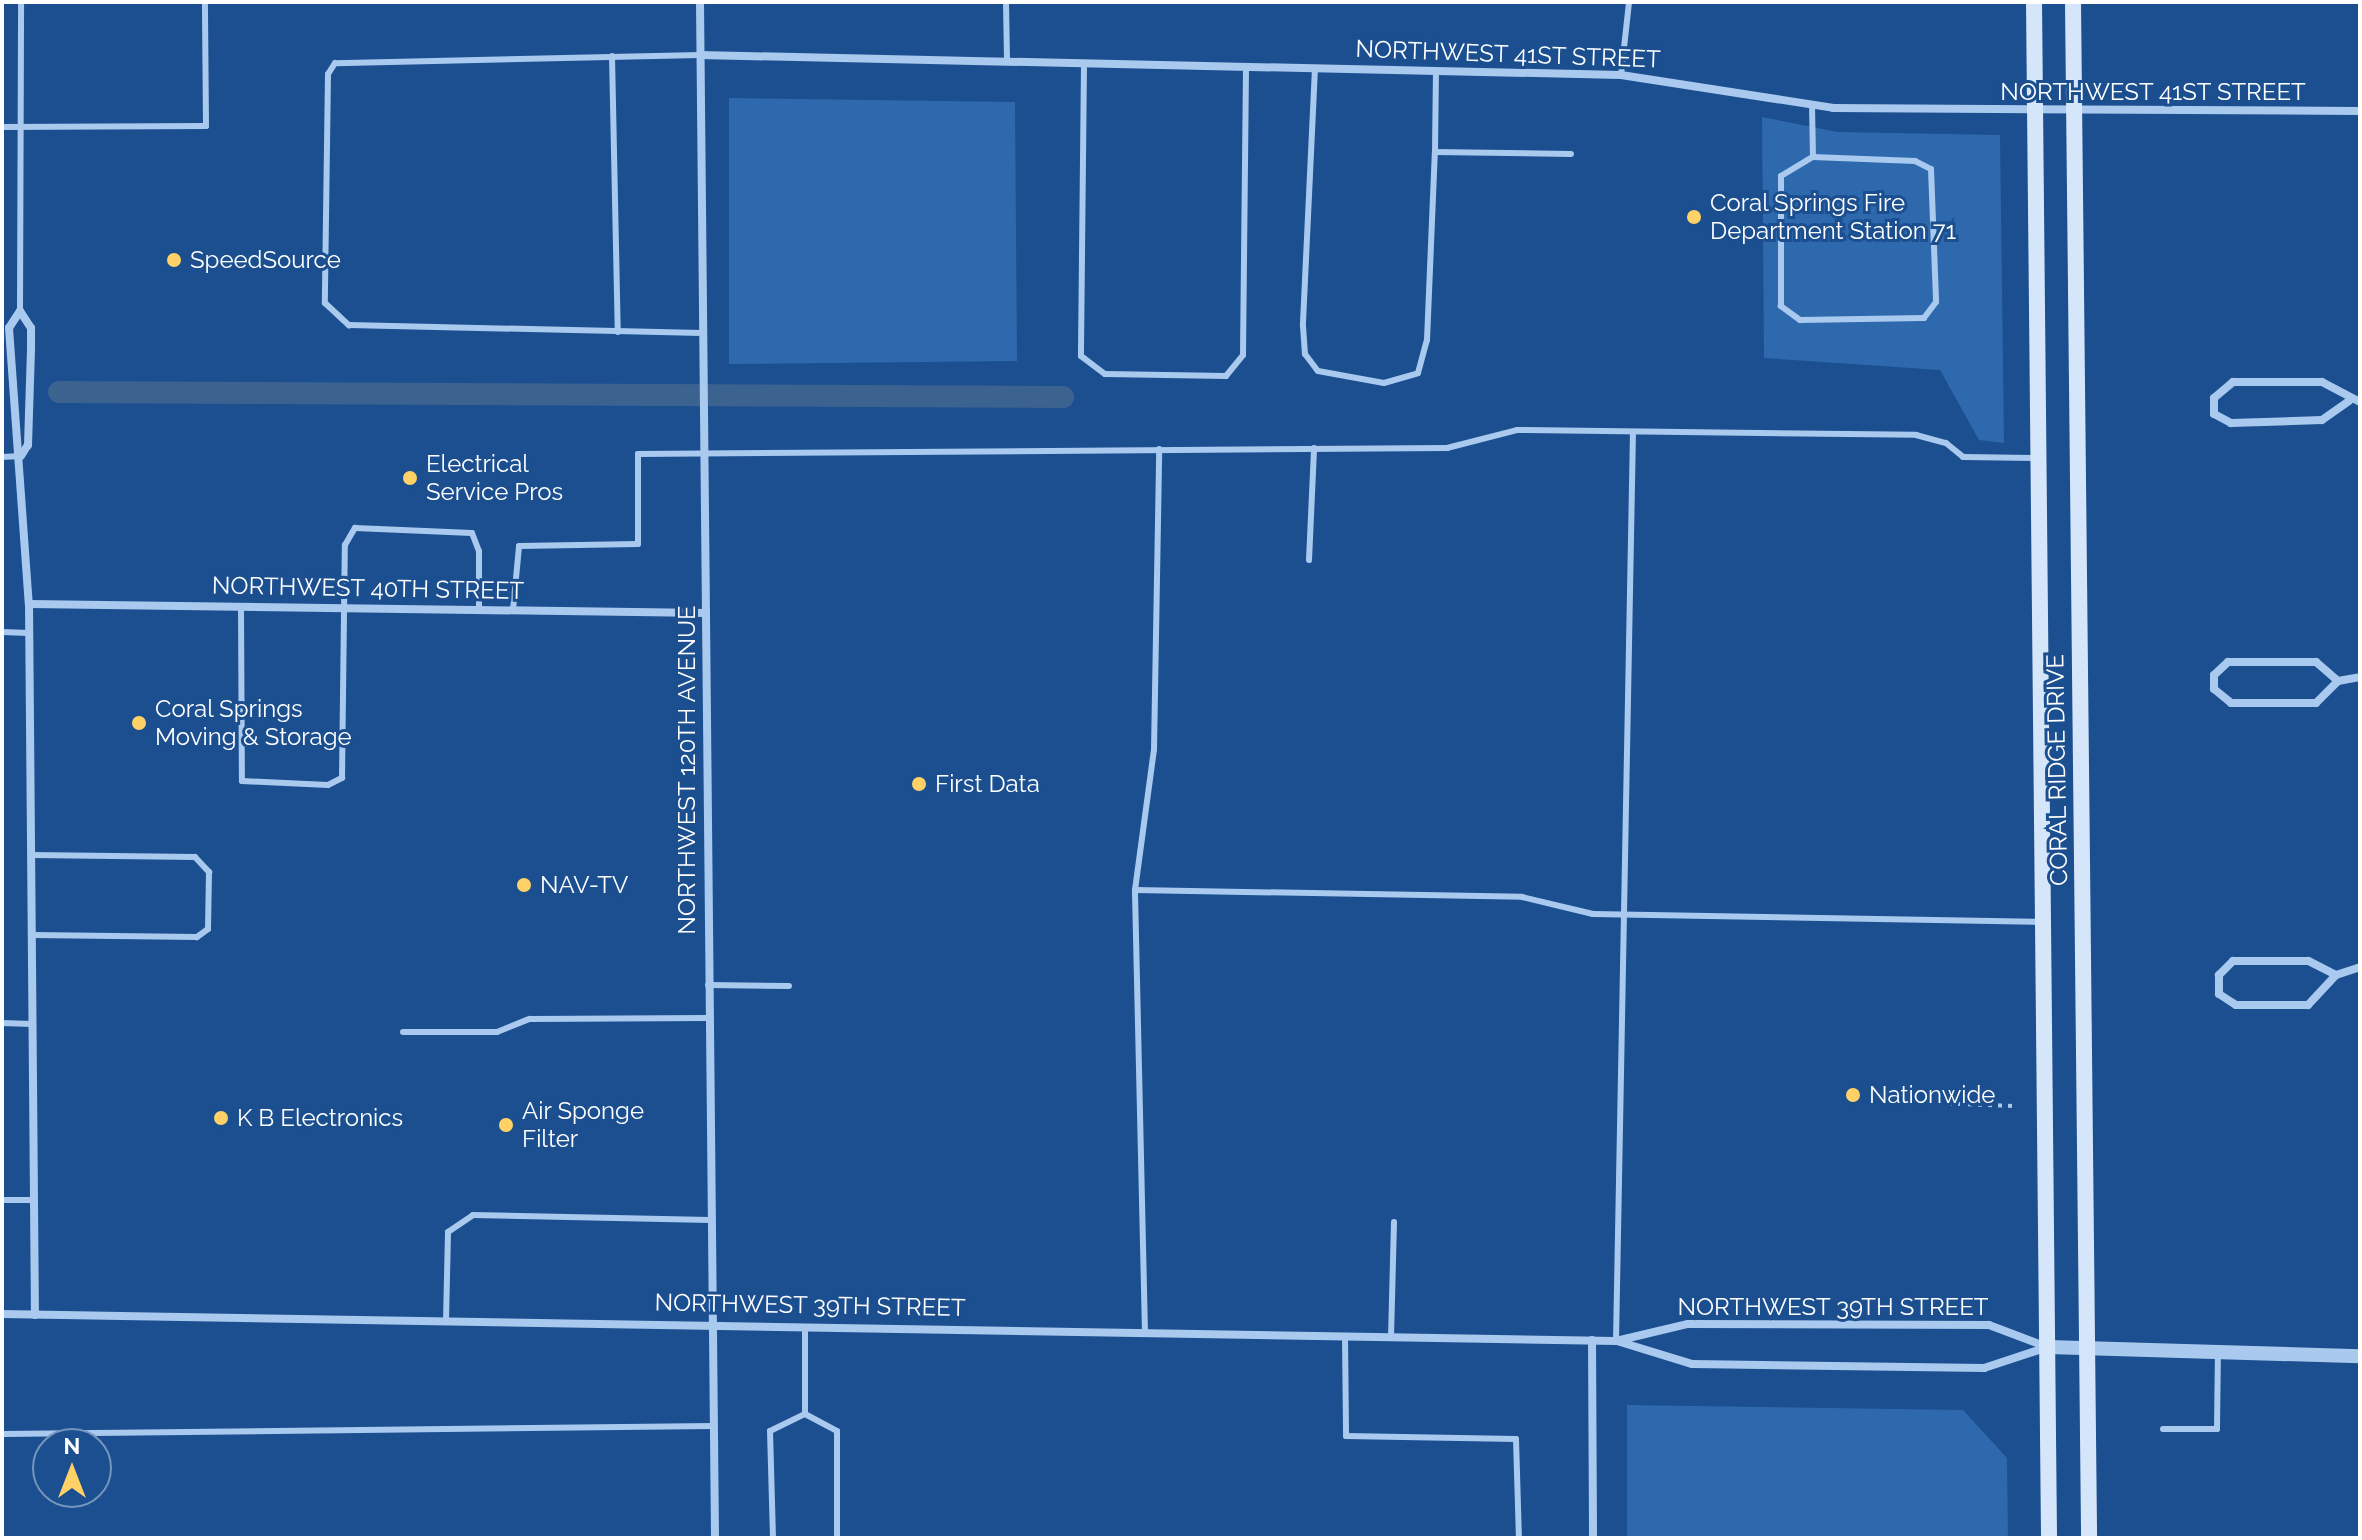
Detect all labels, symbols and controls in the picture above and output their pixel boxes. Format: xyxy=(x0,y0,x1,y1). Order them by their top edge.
street label: NORTHWEST 41ST STREET xyxy=(1354,34,1662,74)
street label: NORTHWEST 41ST STREET xyxy=(2000,78,2306,106)
place label: Coral Springs Fire Department Station 71 xyxy=(1710,189,1956,245)
marker: Coral Springs Fire Department Station 71 xyxy=(1685,208,1703,226)
place label: SpeedSource xyxy=(190,246,341,274)
marker: SpeedSource xyxy=(165,251,183,269)
place label: Electrical Service Pros xyxy=(426,450,563,506)
marker: Electrical Service Pros xyxy=(401,469,419,487)
street label: NORTHWEST 40TH STREET xyxy=(211,571,525,605)
street label: NORTHWEST 120TH AVENUE xyxy=(673,605,701,935)
street label: CORAL RIDGE DRIVE xyxy=(2041,653,2073,887)
place label: Coral Springs Moving & Storage xyxy=(155,695,352,751)
marker: Coral Springs Moving & Storage xyxy=(130,714,148,732)
place label: First Data xyxy=(935,770,1040,798)
marker: First Data xyxy=(910,775,928,793)
place label: NAV-TV xyxy=(540,871,628,899)
marker: NAV-TV xyxy=(515,876,533,894)
place label: Nationwide xyxy=(1869,1081,1995,1109)
marker: Nationwide xyxy=(1844,1086,1862,1104)
place label: Air Sponge Filter xyxy=(522,1097,645,1153)
place label: K B Electronics xyxy=(237,1104,403,1132)
marker: K B Electronics xyxy=(212,1109,230,1127)
marker: Air Sponge Filter xyxy=(497,1116,515,1134)
street label: NORTHWEST 39TH STREET xyxy=(654,1288,966,1322)
street label: NORTHWEST 39TH STREET xyxy=(1677,1293,1989,1321)
north arrow xyxy=(32,1428,112,1508)
text: N xyxy=(64,1433,80,1459)

